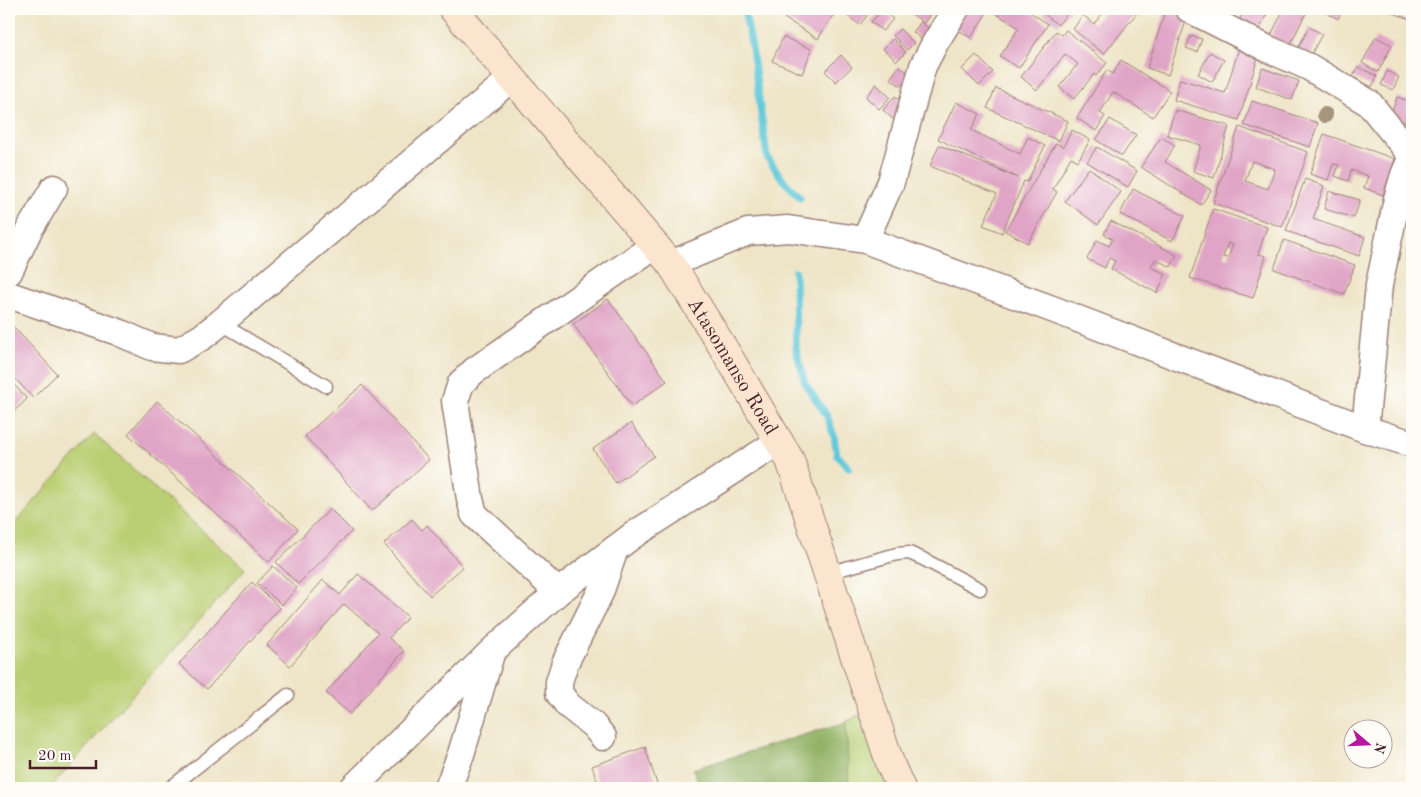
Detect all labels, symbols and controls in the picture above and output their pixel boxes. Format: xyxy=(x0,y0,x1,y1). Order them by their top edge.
street label: Atasomanso Road xyxy=(683,295,781,439)
north arrow xyxy=(1344,720,1394,770)
scale bar xyxy=(30,737,96,769)
text: N xyxy=(1371,741,1388,756)
text: 20 m xyxy=(38,749,72,764)

